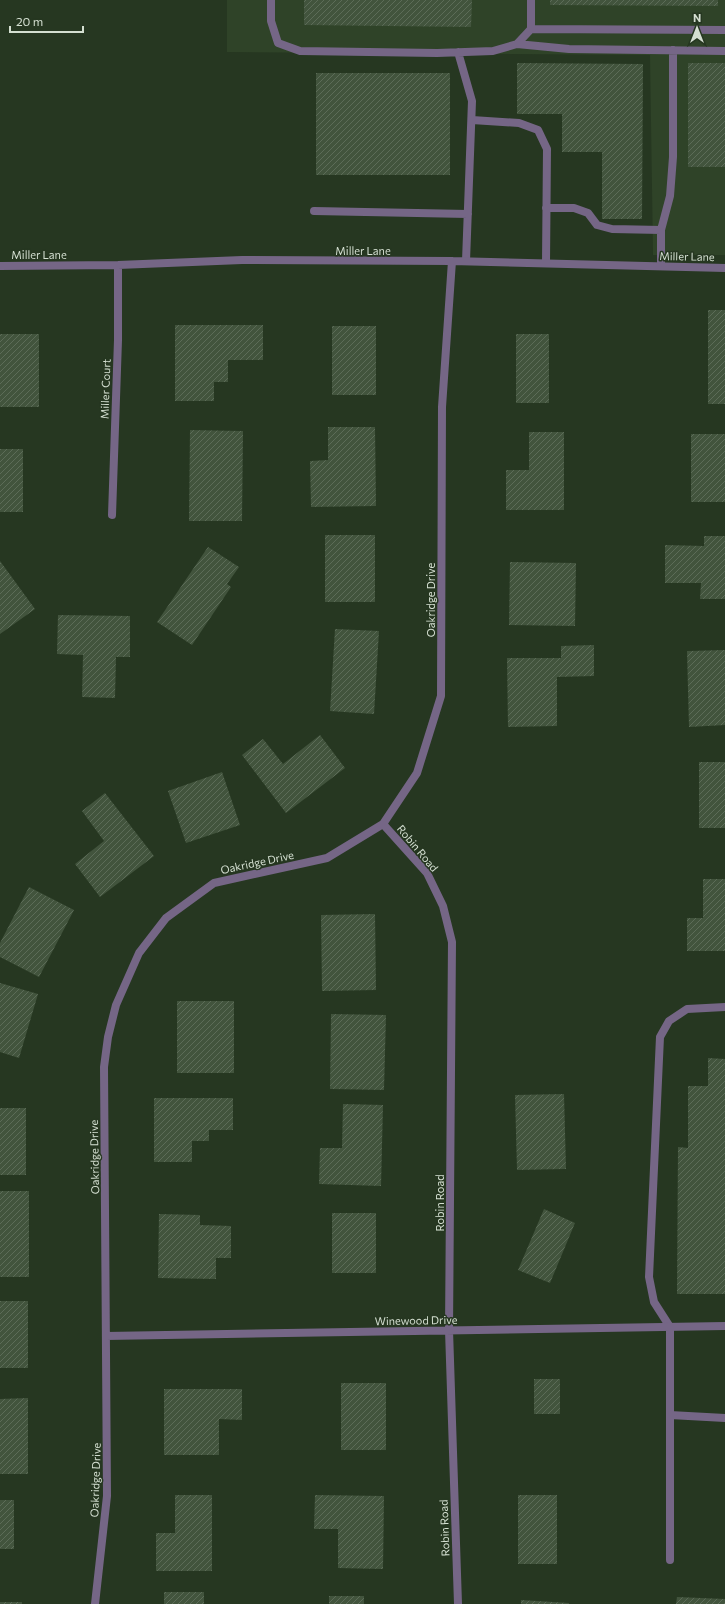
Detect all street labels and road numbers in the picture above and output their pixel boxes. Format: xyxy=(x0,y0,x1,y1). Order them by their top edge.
street label: Miller Lane xyxy=(335,244,391,257)
street label: Miller Lane xyxy=(11,248,67,261)
street label: Miller Lane xyxy=(659,249,715,263)
street label: Miller Court xyxy=(97,358,113,419)
street label: Oakridge Drive xyxy=(424,563,437,637)
street label: Robin Road xyxy=(395,822,441,874)
street label: Oakridge Drive xyxy=(219,848,295,876)
street label: Oakridge Drive xyxy=(87,1119,101,1194)
street label: Robin Road xyxy=(433,1174,446,1232)
street label: Winewood Drive xyxy=(374,1313,458,1327)
street label: Oakridge Drive xyxy=(87,1442,103,1518)
street label: Robin Road xyxy=(437,1499,451,1557)

